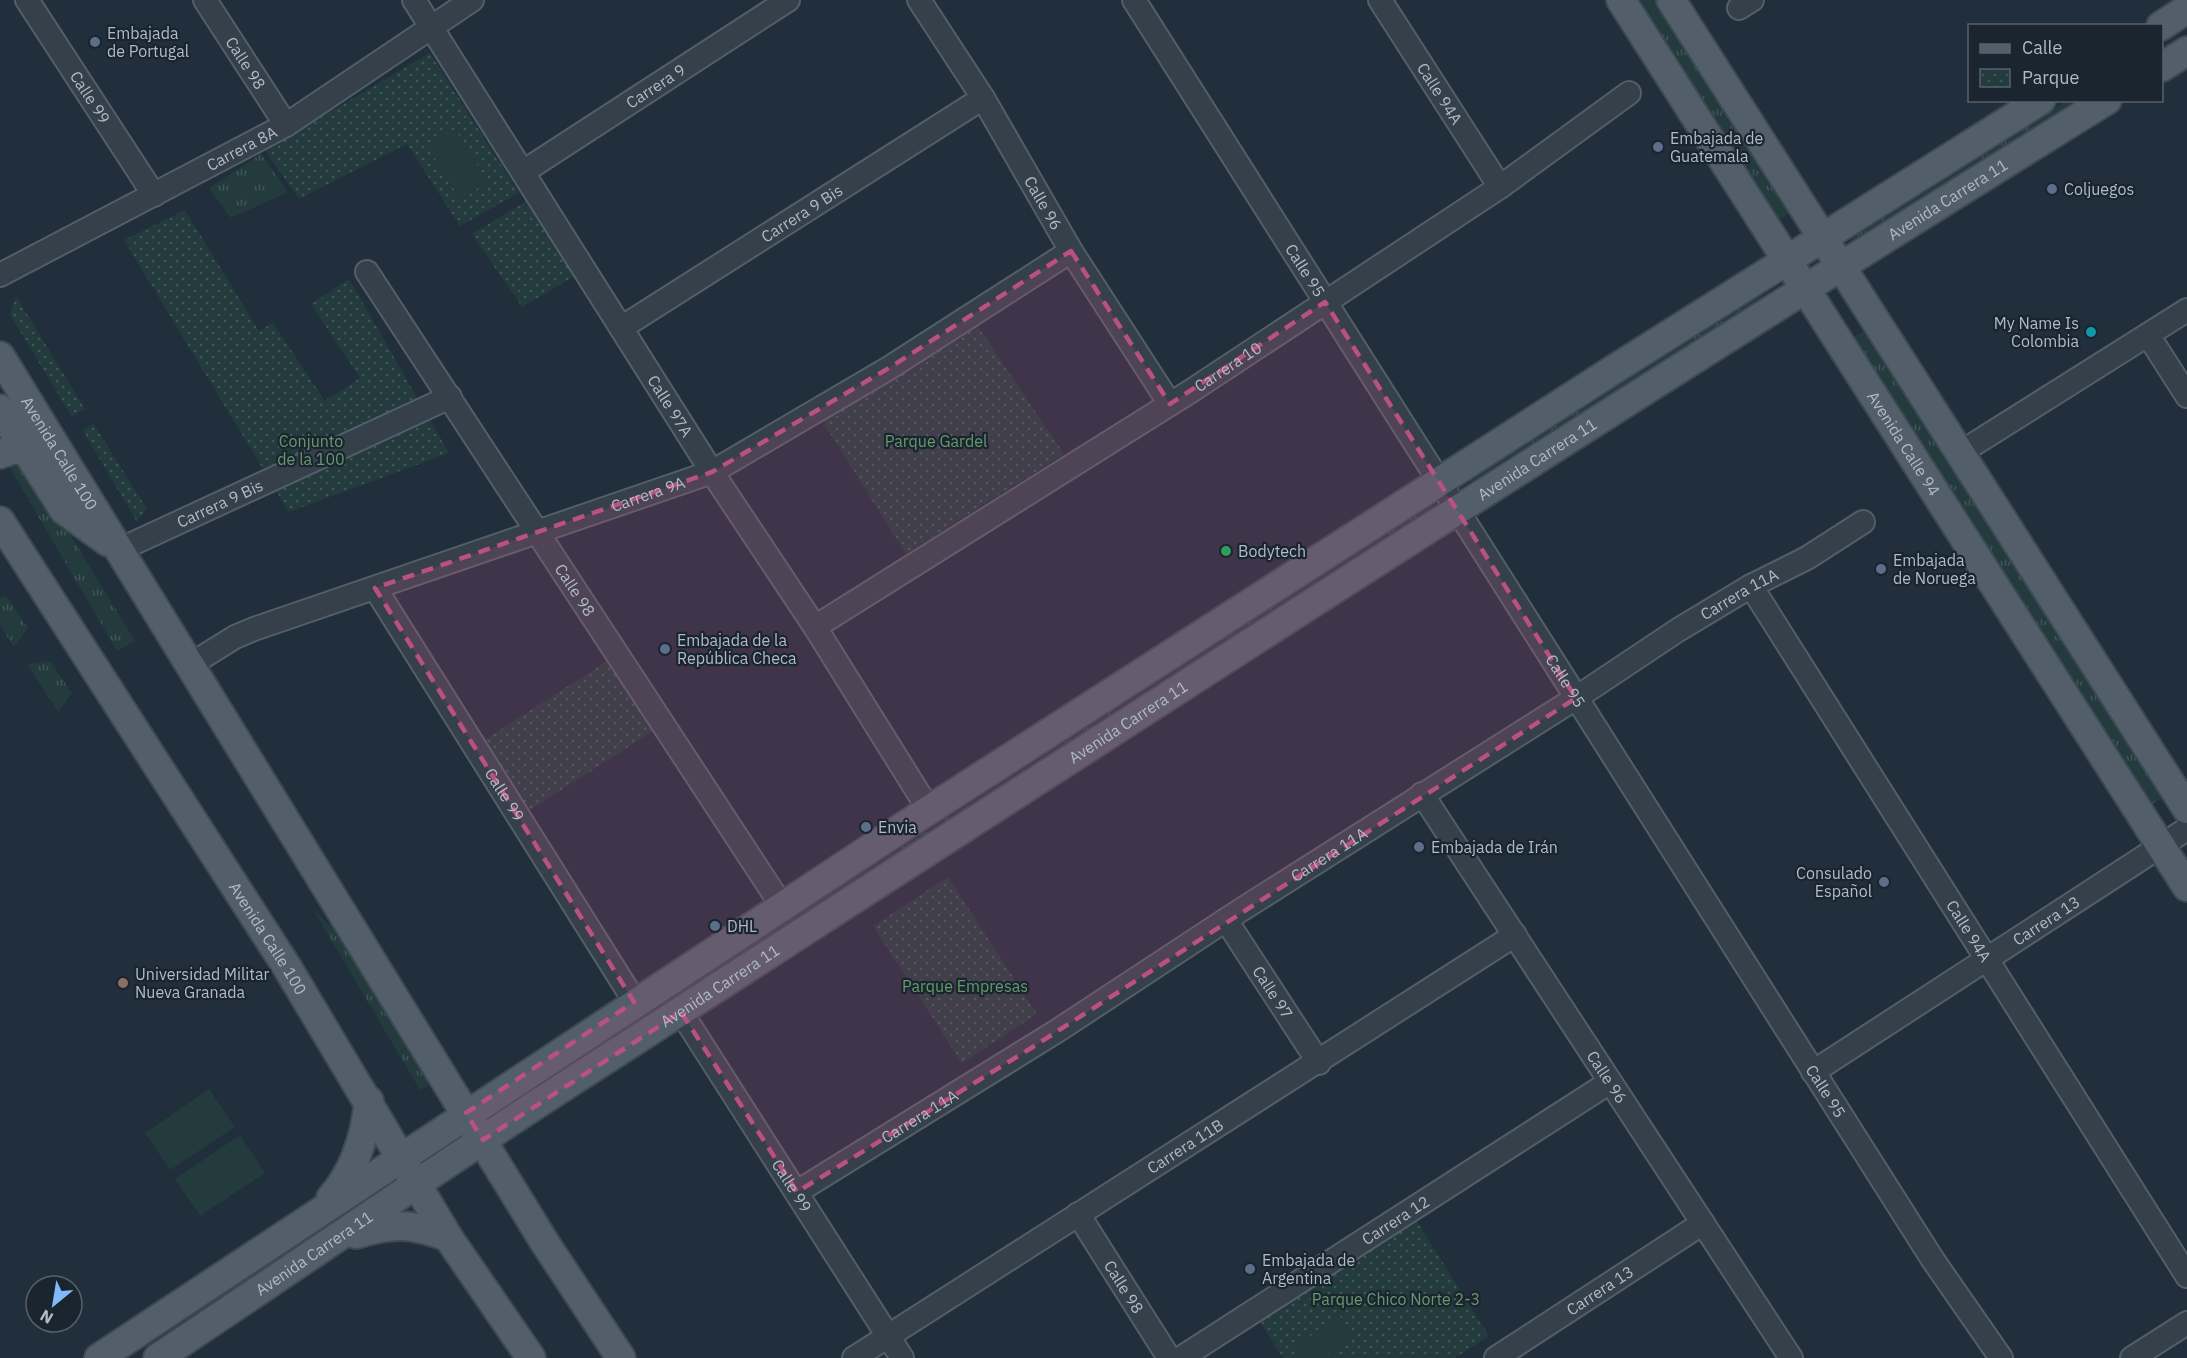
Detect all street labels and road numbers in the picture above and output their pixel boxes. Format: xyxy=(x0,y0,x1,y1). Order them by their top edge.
street label: Calle 98 xyxy=(221,33,270,93)
street label: Carrera 9 xyxy=(622,59,689,113)
street label: Calle 94A xyxy=(1413,59,1467,128)
street label: Calle 99 xyxy=(66,67,115,127)
street label: Carrera 8A xyxy=(203,121,280,175)
street label: Avenida Carrera 11 xyxy=(1884,154,2011,244)
street label: Calle 96 xyxy=(1020,172,1067,233)
street label: Carrera 9 Bis xyxy=(757,180,846,247)
street label: Calle 95 xyxy=(1281,240,1330,300)
street label: Carrera 10 xyxy=(1190,337,1265,396)
street label: Calle 97A xyxy=(643,371,697,440)
street label: Avenida Calle 94 xyxy=(1863,387,1945,499)
street label: Avenida Calle 100 xyxy=(17,393,102,514)
street label: Avenida Carrera 11 xyxy=(1474,414,1600,505)
street label: Carrera 9A xyxy=(608,472,688,516)
street label: Carrera 9 Bis xyxy=(173,475,266,532)
street label: Calle 98 xyxy=(551,560,600,620)
street label: Carrera 11A xyxy=(1697,564,1781,624)
street label: Calle 95 xyxy=(1541,650,1590,711)
street label: Avenida Carrera 11 xyxy=(1065,676,1191,768)
street label: Calle 99 xyxy=(481,764,529,825)
street label: Carrera 11A xyxy=(1287,823,1371,886)
street label: Avenida Calle 100 xyxy=(225,878,311,998)
street label: Carrera 13 xyxy=(2009,891,2084,950)
street label: Calle 94A xyxy=(1942,896,1996,965)
street label: Avenida Carrera 11 xyxy=(657,940,783,1031)
street label: Calle 97 xyxy=(1248,962,1297,1022)
street label: Calle 96 xyxy=(1583,1047,1632,1107)
street label: Calle 95 xyxy=(1802,1061,1850,1121)
street label: Carrera 11A xyxy=(877,1085,961,1147)
street label: Carrera 11B xyxy=(1143,1114,1227,1178)
street label: Calle 99 xyxy=(768,1155,816,1216)
street label: Carrera 12 xyxy=(1358,1191,1433,1249)
street label: Avenida Carrera 11 xyxy=(252,1206,377,1300)
street label: Calle 98 xyxy=(1100,1256,1148,1317)
street label: Carrera 13 xyxy=(1562,1261,1637,1319)

